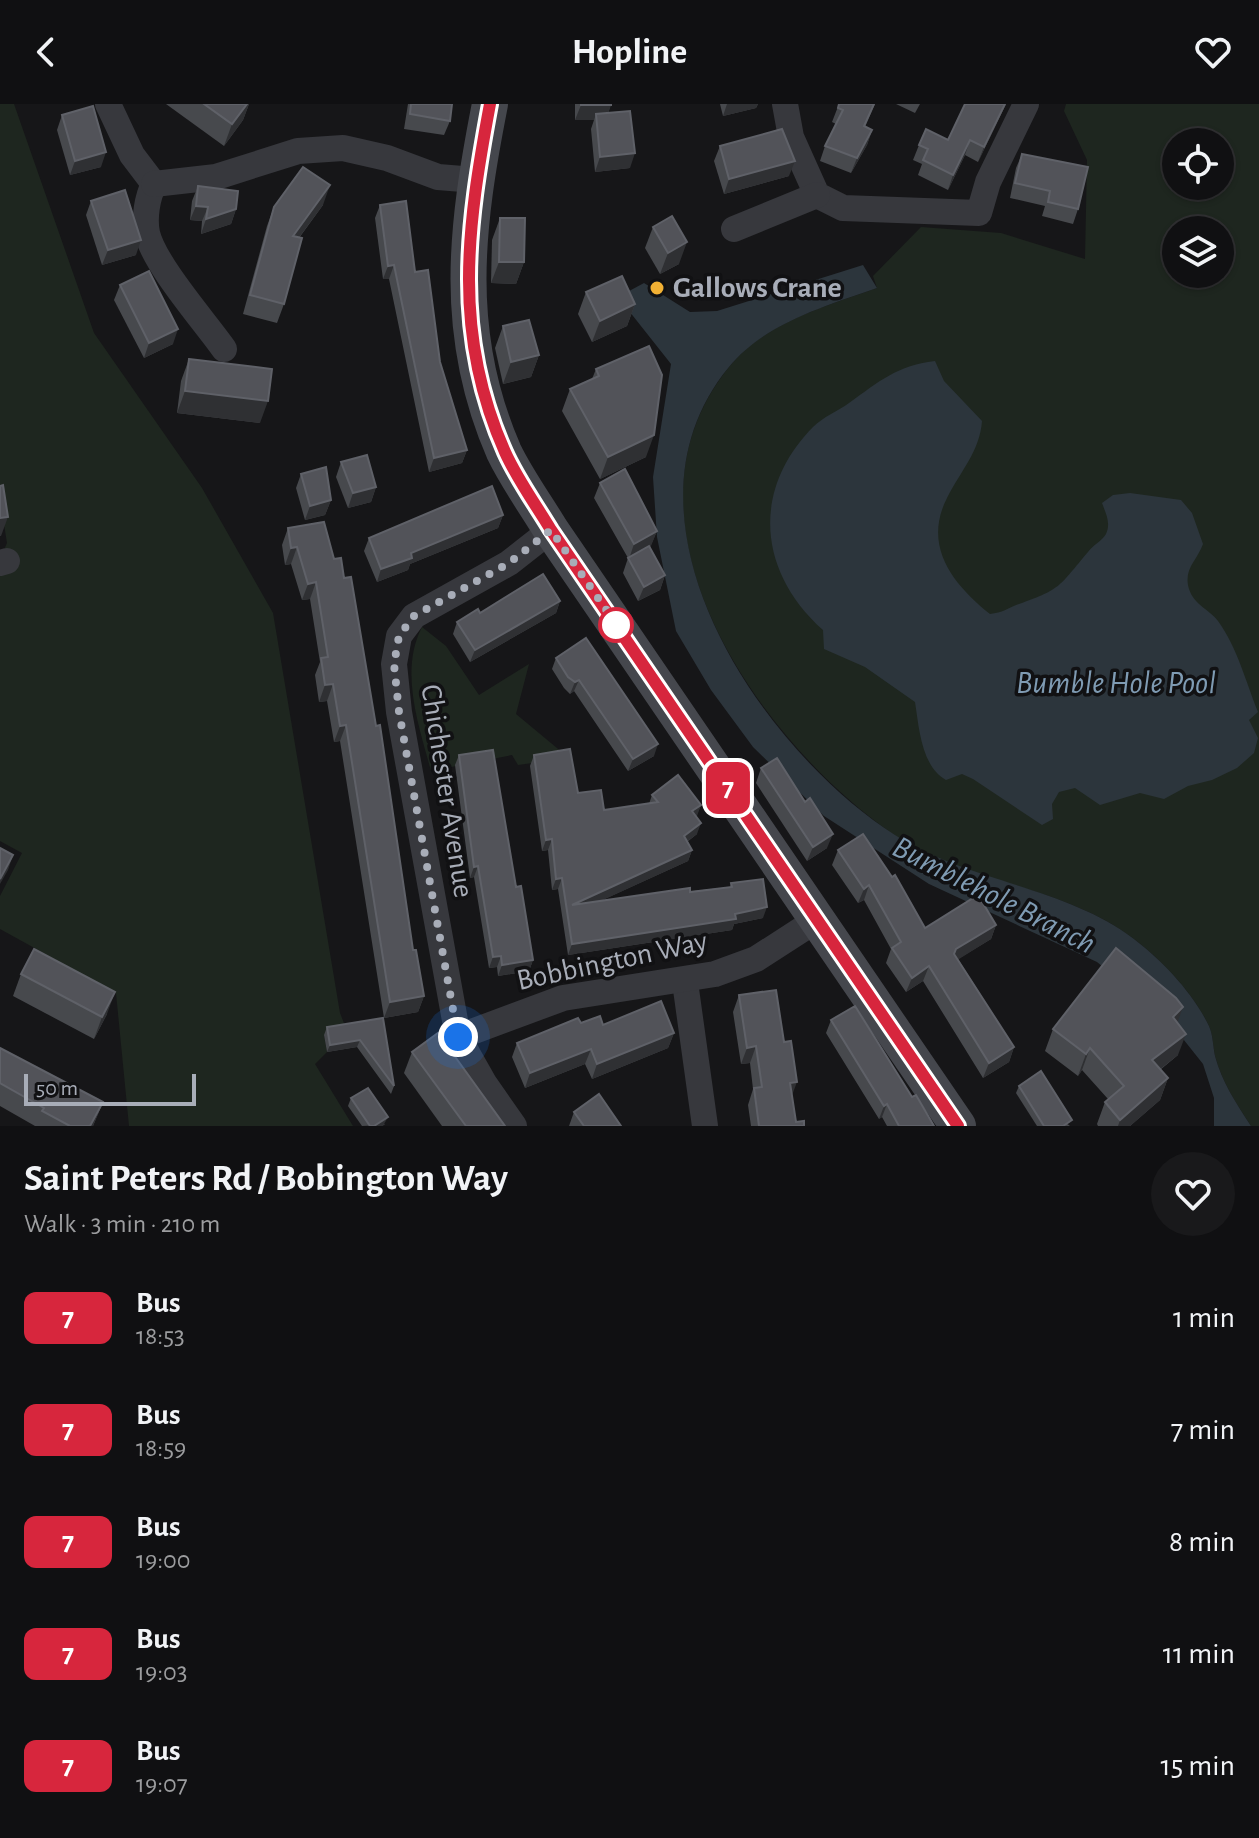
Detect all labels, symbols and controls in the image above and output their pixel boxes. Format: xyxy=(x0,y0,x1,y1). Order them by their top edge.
icon: back xyxy=(24,30,68,74)
icon: heart xyxy=(1191,30,1235,74)
text: Hopline xyxy=(572,34,687,70)
map controls xyxy=(1162,128,1234,288)
button: locate xyxy=(1162,128,1234,200)
button: layers xyxy=(1162,216,1234,288)
place label: Gallows Crane xyxy=(673,273,842,303)
marker: Gallows Crane xyxy=(648,279,666,297)
unlabelled marker xyxy=(599,608,633,642)
water label: Bumble Hole Pool xyxy=(1016,667,1216,699)
street label: Chichester Avenue xyxy=(415,682,479,900)
line badge: 7 xyxy=(702,762,754,814)
text: 7 xyxy=(722,774,734,802)
water label: Bumblehole Branch xyxy=(888,830,1100,960)
street label: Bobbington Way xyxy=(514,926,710,996)
your location xyxy=(438,1017,478,1057)
scale bar xyxy=(24,1070,196,1106)
text: 50 m xyxy=(36,1077,78,1099)
button: heart xyxy=(1151,1152,1235,1236)
text: Saint Peters Rd / Bobington Way xyxy=(24,1160,508,1198)
text: Walk · 3 min · 210 m xyxy=(24,1211,220,1237)
text: Bus xyxy=(136,1288,181,1318)
text: 1 min xyxy=(1173,1303,1235,1333)
text: 7 xyxy=(62,1304,74,1332)
text: 18:53 xyxy=(136,1323,185,1349)
text: Bus xyxy=(136,1400,181,1430)
text: 7 min xyxy=(1171,1415,1235,1445)
text: 7 xyxy=(62,1416,74,1444)
text: 18:59 xyxy=(136,1435,186,1461)
text: Bus xyxy=(136,1512,181,1542)
text: 8 min xyxy=(1169,1527,1235,1557)
text: 7 xyxy=(62,1528,74,1556)
text: 19:00 xyxy=(136,1547,191,1573)
text: Bus xyxy=(136,1624,181,1654)
text: 11 min xyxy=(1163,1639,1235,1669)
text: 7 xyxy=(62,1640,74,1668)
text: 19:03 xyxy=(136,1659,188,1685)
text: Bus xyxy=(136,1736,181,1766)
text: 15 min xyxy=(1160,1751,1235,1781)
text: 7 xyxy=(62,1752,74,1780)
text: 19:07 xyxy=(136,1771,188,1797)

